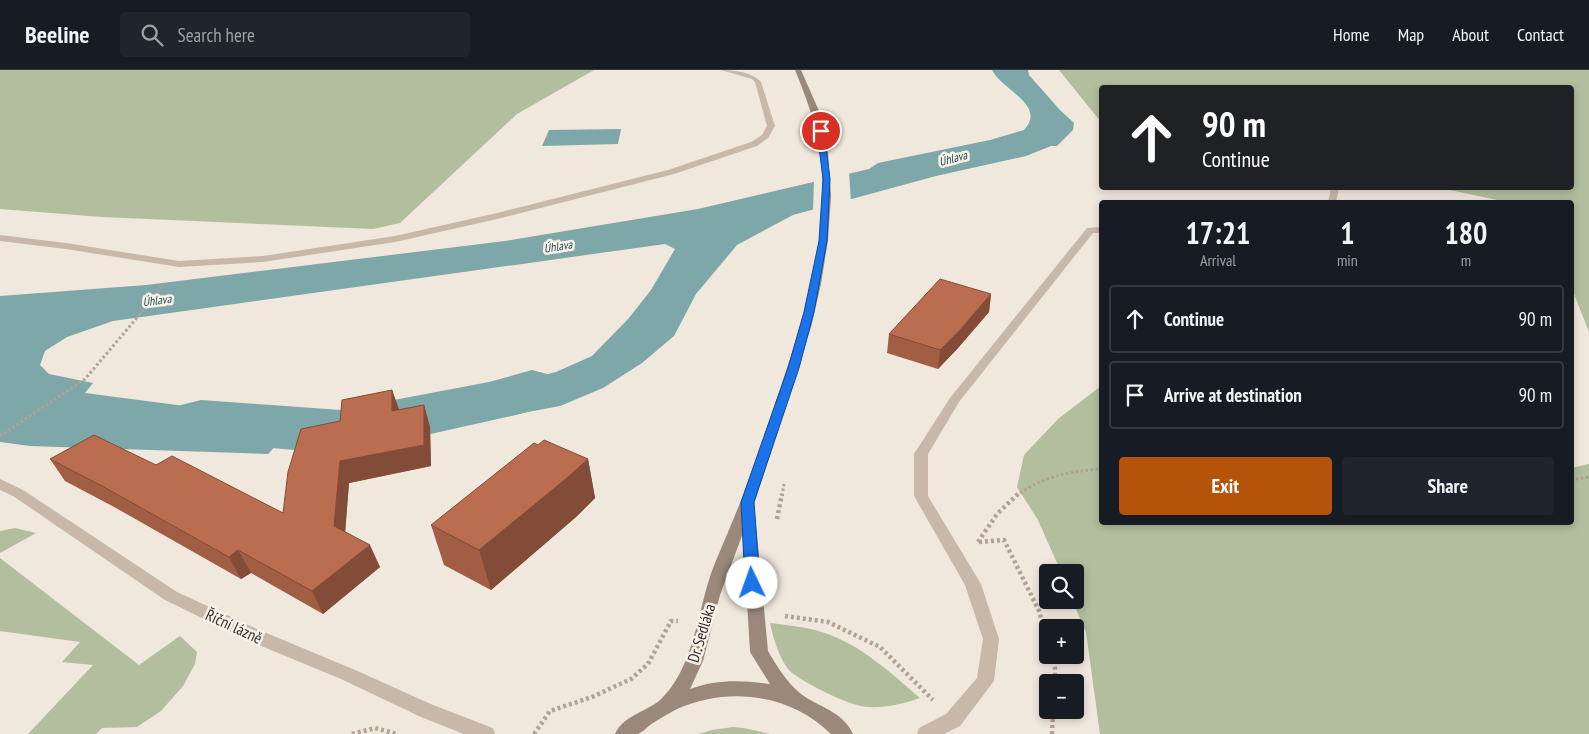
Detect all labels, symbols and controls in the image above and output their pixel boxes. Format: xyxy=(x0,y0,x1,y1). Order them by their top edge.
search box xyxy=(120,12,470,57)
text: Beeline xyxy=(25,19,90,50)
icon: search xyxy=(138,21,166,49)
text: Search here xyxy=(178,23,255,47)
text: Home xyxy=(1333,23,1370,46)
text: Map xyxy=(1398,23,1424,46)
text: About xyxy=(1452,23,1489,46)
text: Contact xyxy=(1517,23,1564,46)
text: 90 m xyxy=(1202,101,1266,147)
icon: ahead xyxy=(1119,105,1184,170)
pin xyxy=(800,110,842,152)
icon: arrive xyxy=(807,117,835,145)
text: Continue xyxy=(1202,145,1270,173)
water label: Úhlava xyxy=(937,147,970,169)
text: 17:21 xyxy=(1186,213,1250,252)
text: 1 xyxy=(1340,213,1355,252)
text: 180 xyxy=(1444,213,1487,252)
water label: Úhlava xyxy=(543,236,574,256)
text: Arrival xyxy=(1200,250,1236,270)
text: min xyxy=(1337,250,1358,270)
text: m xyxy=(1461,250,1471,270)
water label: Úhlava xyxy=(142,291,173,309)
icon: ahead xyxy=(1121,305,1149,333)
text: Continue xyxy=(1164,307,1224,331)
text: 90 m xyxy=(1519,307,1552,331)
icon: arrive xyxy=(1121,381,1149,409)
text: Arrive at destination xyxy=(1164,383,1302,407)
text: 90 m xyxy=(1519,383,1552,407)
button: Exit xyxy=(1119,457,1332,515)
button: Share xyxy=(1342,457,1554,515)
position arrow xyxy=(725,556,777,608)
map controls xyxy=(1039,564,1084,719)
button: search xyxy=(1039,564,1084,609)
street label: Dr. Sedláka xyxy=(683,601,719,665)
street label: Říční lázně xyxy=(202,604,266,648)
button: + xyxy=(1039,619,1084,664)
button: − xyxy=(1039,674,1084,719)

